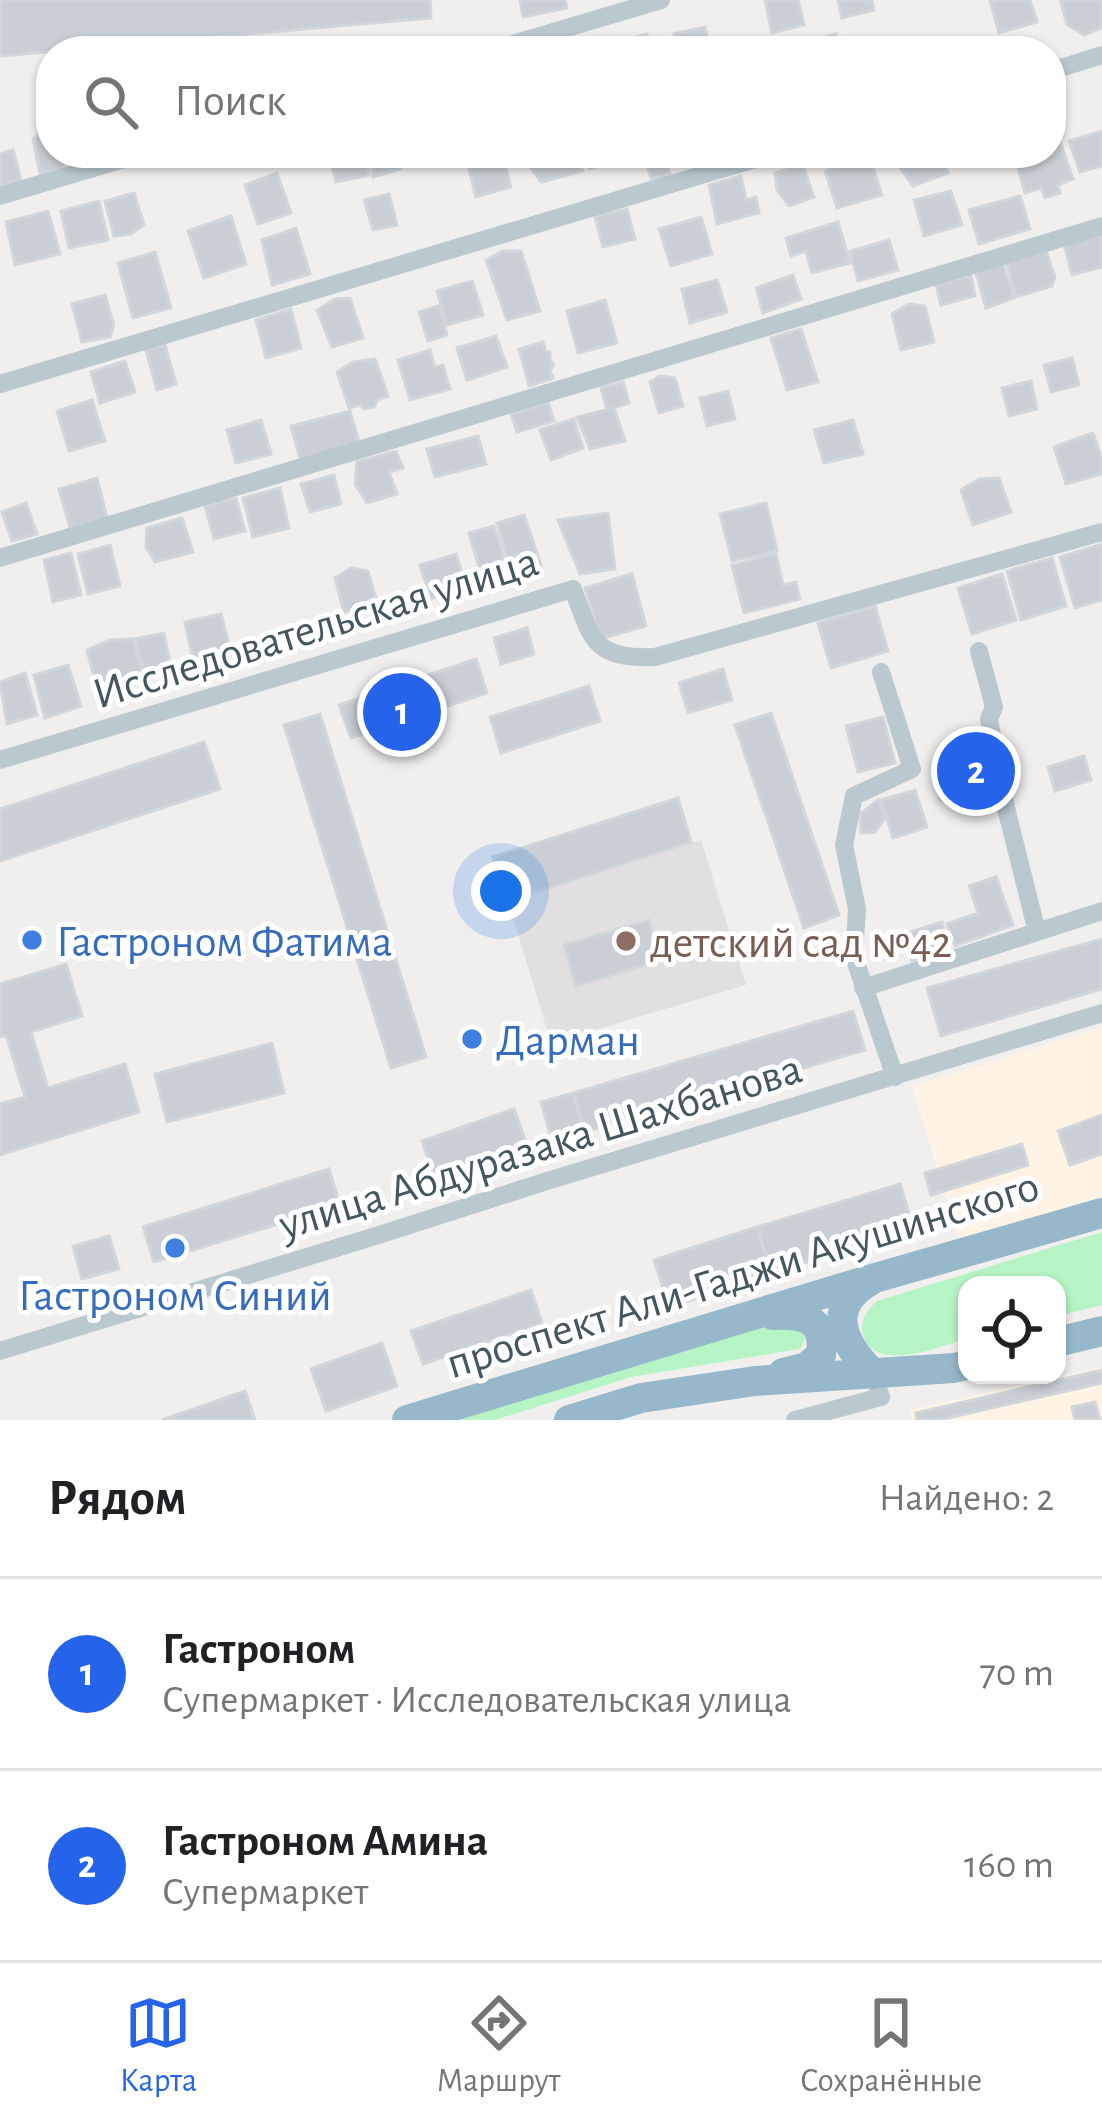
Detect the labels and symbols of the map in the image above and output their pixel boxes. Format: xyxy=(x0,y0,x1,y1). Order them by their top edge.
street label: Исследовательская улица xyxy=(88,539,544,718)
pin: 1 xyxy=(363,667,441,757)
pin: 2 xyxy=(937,726,1015,816)
your location xyxy=(471,861,531,921)
place label: Гастроном Фатима xyxy=(56,920,393,965)
place label: детский сад №42 xyxy=(650,921,952,966)
marker: Гастроном Фатима xyxy=(19,927,45,953)
marker: детский сад №42 xyxy=(613,928,639,954)
place label: Дарман xyxy=(496,1019,640,1064)
marker: Дарман xyxy=(459,1026,485,1052)
street label: улица Абдуразака Шахбанова xyxy=(273,1046,807,1249)
street label: проспект Али-Гаджи Акушинского xyxy=(441,1164,1044,1387)
marker: Гастроном Синий xyxy=(162,1235,188,1261)
place label: Гастроном Синий xyxy=(18,1274,332,1319)

